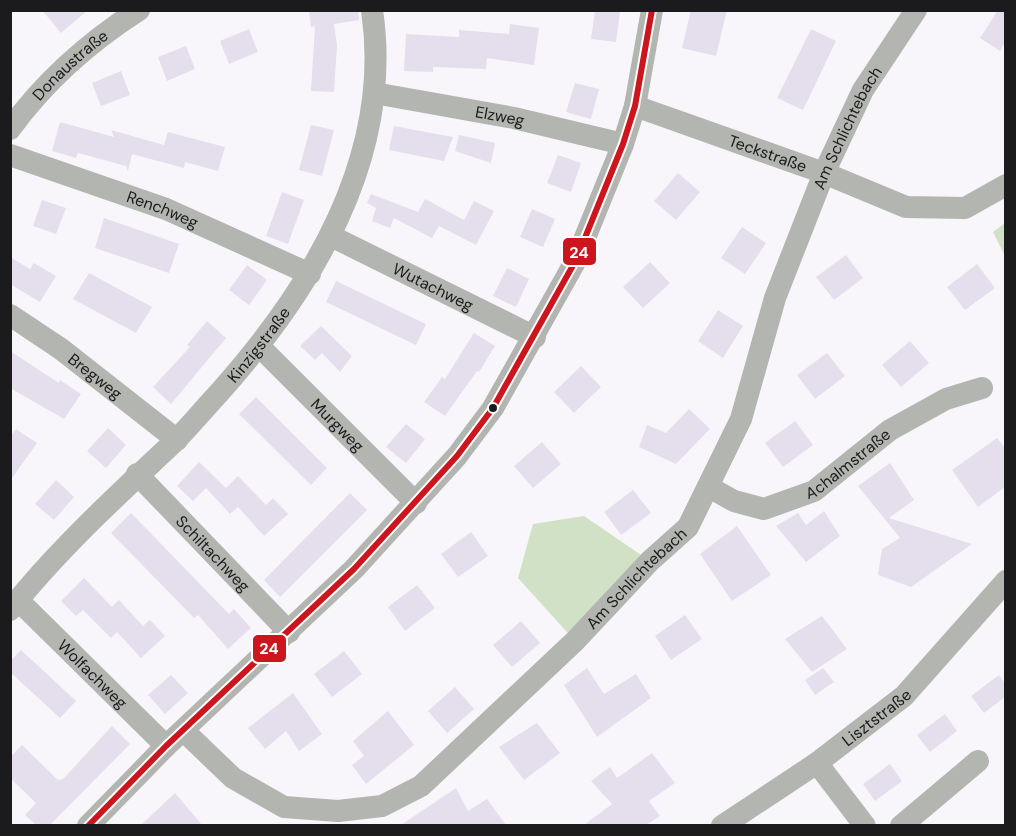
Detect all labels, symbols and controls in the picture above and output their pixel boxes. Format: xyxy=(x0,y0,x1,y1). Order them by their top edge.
street label: Donaustraße xyxy=(28,25,112,105)
street label: Am Schlichtebach xyxy=(809,62,887,193)
street label: Elzweg xyxy=(474,101,527,131)
street label: Teckstraße xyxy=(726,130,810,177)
street label: Renchweg xyxy=(124,186,202,233)
line badge: 24 xyxy=(562,237,597,266)
text: 24 xyxy=(569,242,589,263)
street label: Wutachweg xyxy=(389,258,477,316)
street label: Kinzigstraße xyxy=(223,303,295,387)
street label: Bregweg xyxy=(64,349,126,404)
street label: Murgweg xyxy=(306,394,369,456)
unlabelled marker xyxy=(487,402,499,414)
street label: Achalmstraße xyxy=(803,424,895,504)
street label: Schiltachweg xyxy=(171,511,255,596)
street label: Am Schlichtebach xyxy=(582,523,691,634)
line badge: 24 xyxy=(252,634,287,663)
street label: Wolfachweg xyxy=(53,635,132,713)
text: 24 xyxy=(259,638,279,659)
street label: Lisztstraße xyxy=(838,685,916,751)

